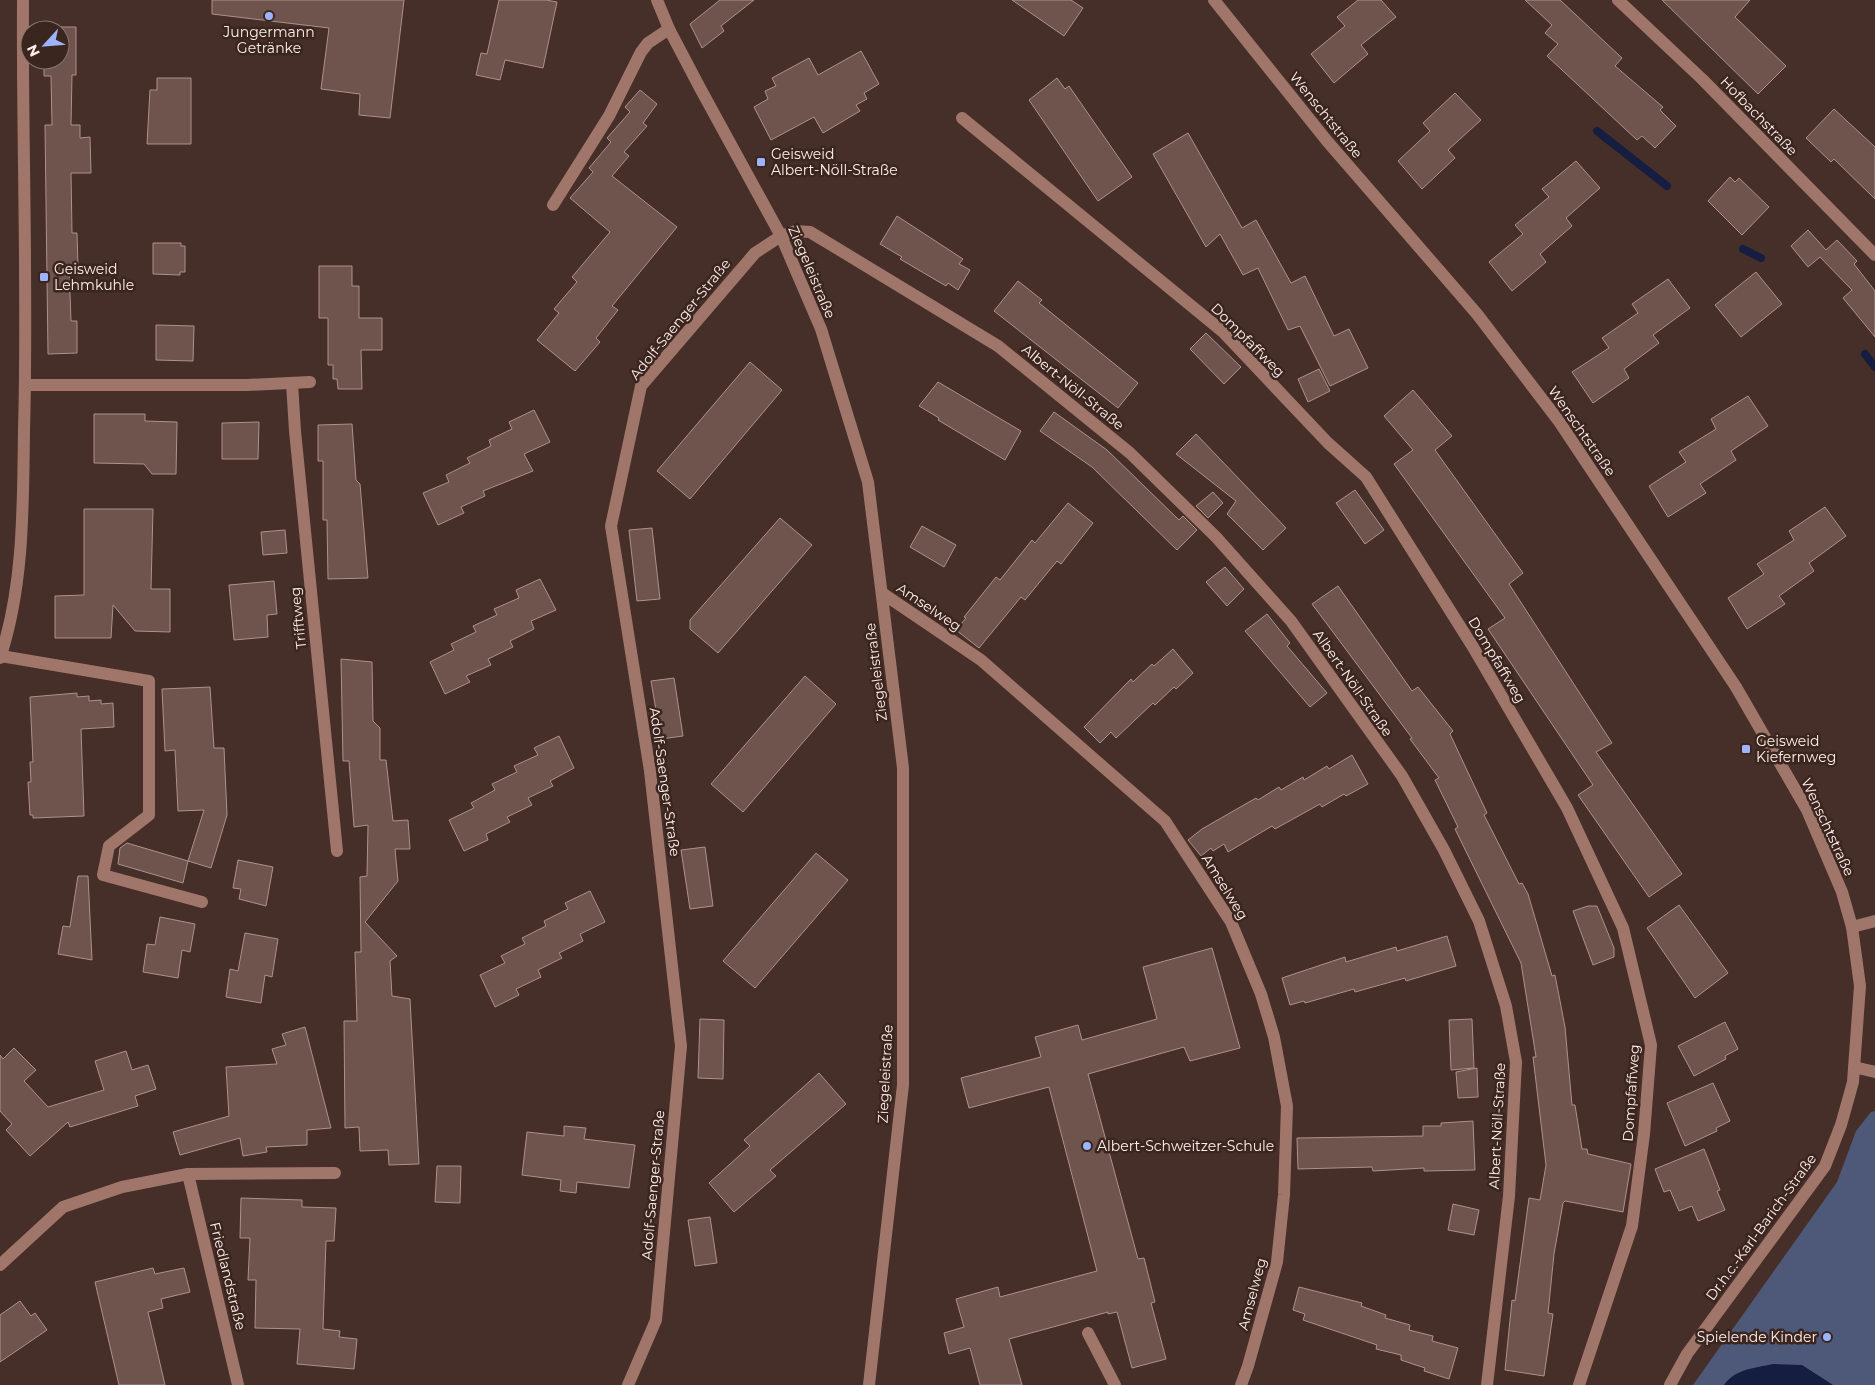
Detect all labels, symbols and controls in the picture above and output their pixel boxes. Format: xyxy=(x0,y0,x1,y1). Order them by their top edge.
marker: Jungermann Getränke xyxy=(263,10,275,22)
north arrow xyxy=(20,20,70,70)
place label: Jungermann Getränke xyxy=(222,23,315,57)
text: N xyxy=(23,42,44,60)
street label: Wenschtstraße xyxy=(1286,68,1366,162)
street label: Hofbachstraße xyxy=(1717,73,1801,159)
place label: Geisweid Albert-Nöll-Straße xyxy=(771,145,898,179)
marker: Geisweid Albert-Nöll-Straße xyxy=(755,156,767,168)
street label: Ziegeleistraße xyxy=(784,223,840,321)
street label: Adolf-Saenger-Straße xyxy=(626,255,734,383)
place label: Geisweid Lehmkuhle xyxy=(54,260,134,294)
marker: Geisweid Lehmkuhle xyxy=(38,271,50,283)
street label: Dompfaffweg xyxy=(1207,299,1289,381)
street label: Albert-Nöll-Straße xyxy=(1018,340,1128,434)
street label: Wenschtstraße xyxy=(1544,382,1620,480)
street label: Amselweg xyxy=(893,579,965,635)
street label: Trifftweg xyxy=(286,586,310,650)
street label: Dompfaffweg xyxy=(1464,614,1530,706)
street label: Ziegeleistraße xyxy=(861,622,891,722)
street label: Albert-Nöll-Straße xyxy=(1309,626,1397,740)
street label: Adolf-Saenger-Straße xyxy=(646,706,684,858)
place label: Geisweid Kiefernweg xyxy=(1756,732,1836,766)
marker: Geisweid Kiefernweg xyxy=(1740,743,1752,755)
street label: Wenschtstraße xyxy=(1797,775,1859,879)
street label: Amselweg xyxy=(1198,851,1252,923)
street label: Ziegeleistraße xyxy=(873,1024,897,1124)
street label: Dompfaffweg xyxy=(1619,1044,1643,1142)
street label: Albert-Nöll-Straße xyxy=(1485,1062,1509,1190)
street label: Adolf-Saenger-Straße xyxy=(637,1109,669,1261)
place label: Albert-Schweitzer-Schule xyxy=(1097,1137,1274,1155)
marker: Albert-Schweitzer-Schule xyxy=(1081,1140,1093,1152)
street label: Dr.h.c.-Karl-Barich-Straße xyxy=(1702,1150,1820,1304)
street label: Friedlandstraße xyxy=(206,1220,250,1332)
street label: Amselweg xyxy=(1234,1256,1270,1332)
place label: Spielende Kinder xyxy=(1697,1328,1817,1346)
marker: Spielende Kinder xyxy=(1821,1331,1833,1343)

